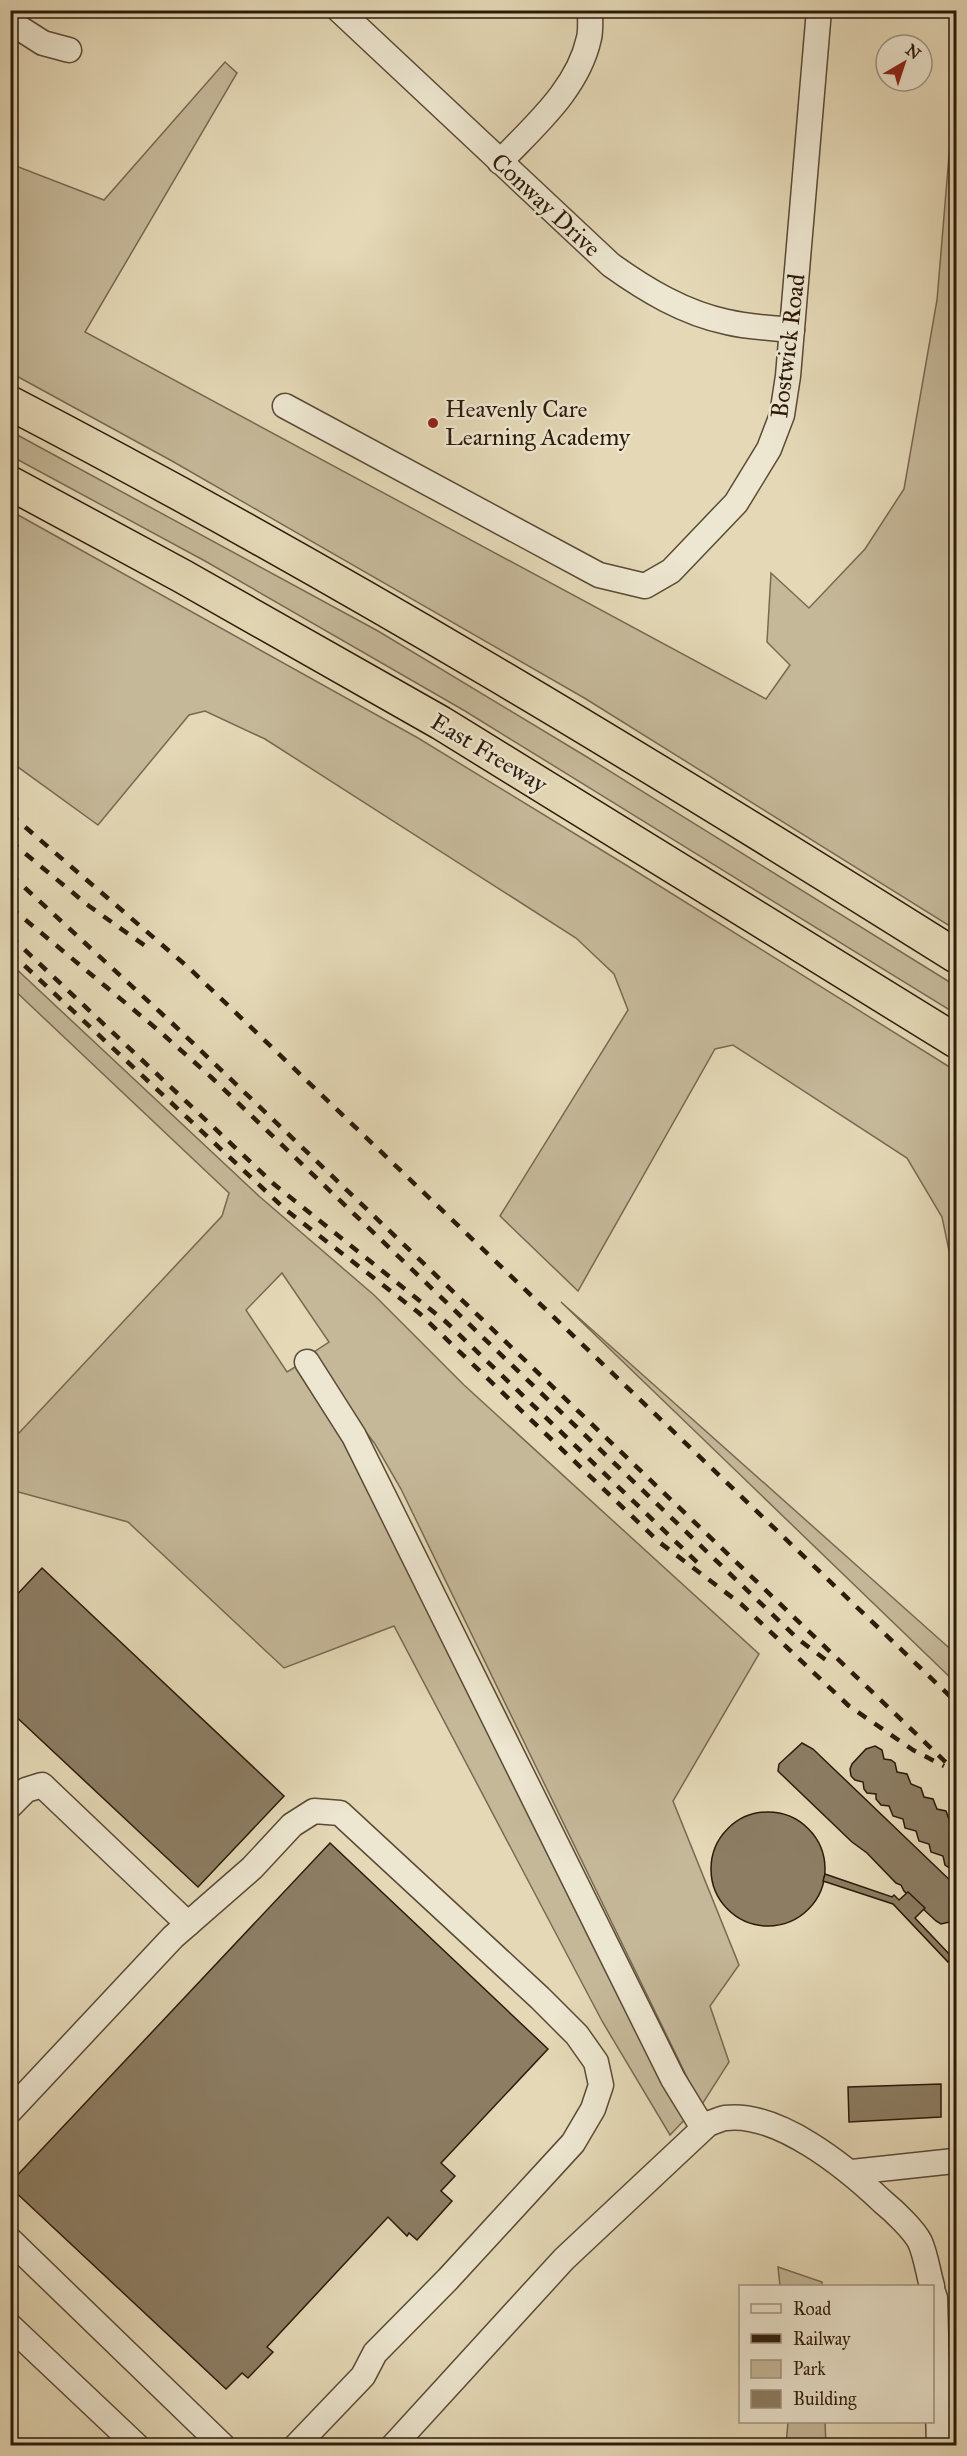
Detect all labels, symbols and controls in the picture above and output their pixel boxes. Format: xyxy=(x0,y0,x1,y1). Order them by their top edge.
north arrow xyxy=(874,33,934,93)
text: N xyxy=(902,40,925,64)
street label: Conway Drive xyxy=(485,147,607,263)
street label: Bostwick Road xyxy=(764,272,812,420)
place label: Heavenly Care Learning Academy xyxy=(445,394,631,452)
marker: Heavenly Care Learning Academy xyxy=(426,416,440,430)
street label: East Freeway xyxy=(425,707,553,800)
legend xyxy=(739,2285,934,2423)
text: Road xyxy=(793,2298,831,2320)
text: Railway xyxy=(793,2328,851,2350)
text: Park xyxy=(793,2358,826,2380)
text: Building xyxy=(793,2388,857,2411)

